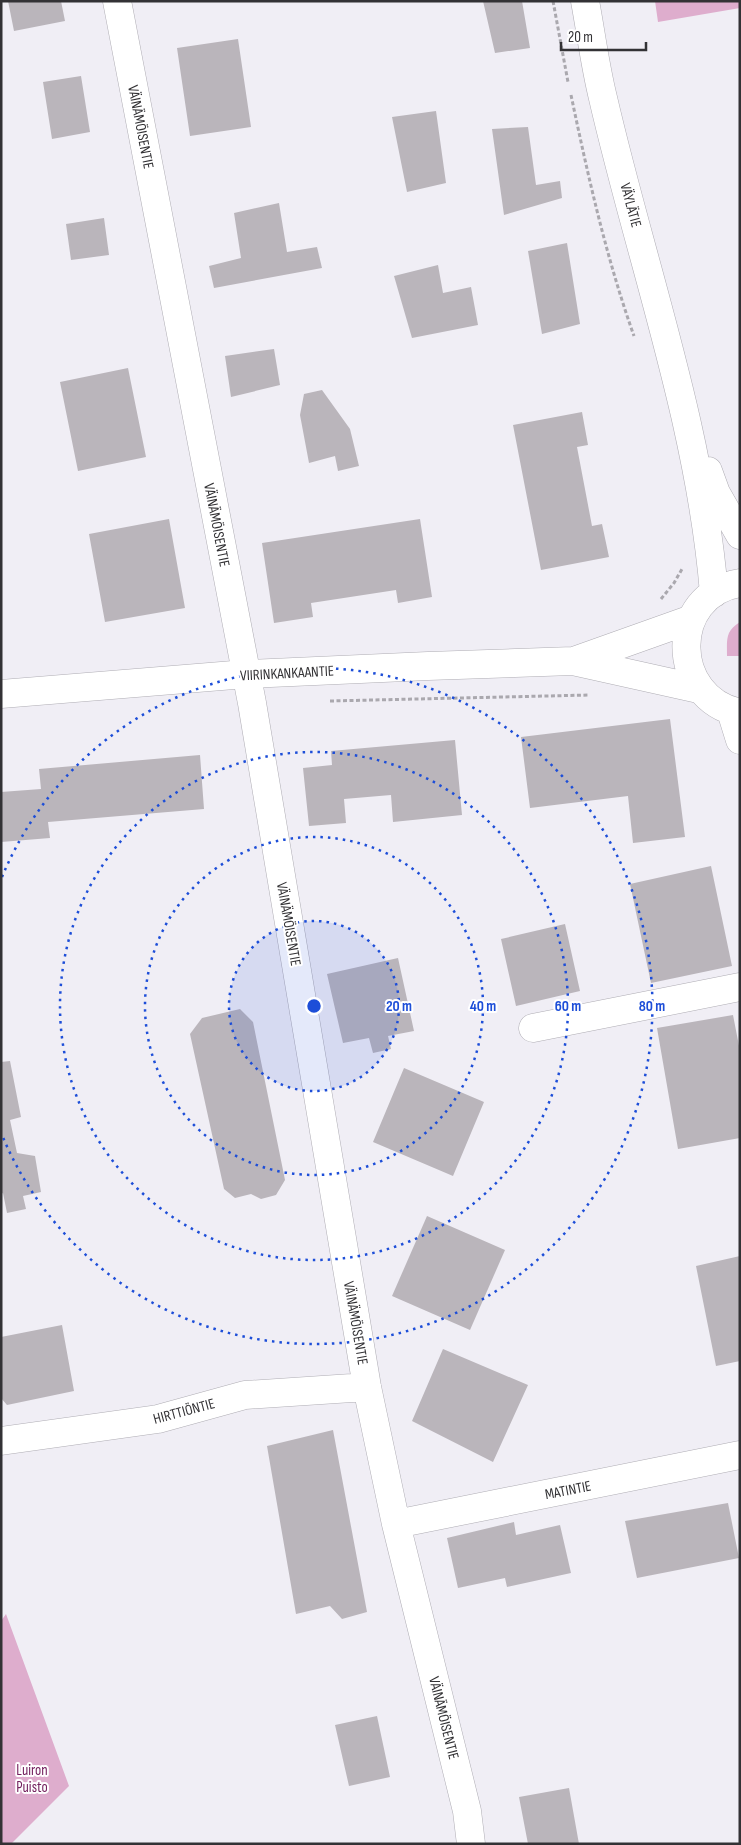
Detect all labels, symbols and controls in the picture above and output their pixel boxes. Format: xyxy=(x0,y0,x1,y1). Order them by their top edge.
scale bar xyxy=(561,20,646,52)
text: 20 m xyxy=(568,28,593,47)
street label: VÄINÄMÖISENTIE xyxy=(123,84,158,170)
street label: VÄYLÄTIE xyxy=(615,181,646,229)
street label: VÄINÄMÖISENTIE xyxy=(199,482,234,568)
street label: VIIRINKANKAANTIE xyxy=(240,662,335,685)
street label: VÄINÄMÖISENTIE xyxy=(272,881,305,967)
centre of rings xyxy=(305,997,323,1015)
text: 20 m xyxy=(386,997,412,1016)
text: 40 m xyxy=(470,997,496,1016)
text: 60 m xyxy=(555,997,581,1016)
text: 80 m xyxy=(639,997,665,1016)
street label: VÄINÄMÖISENTIE xyxy=(339,1280,372,1366)
street label: HIRTTIÖNTIE xyxy=(151,1394,217,1429)
street label: MATINTIE xyxy=(543,1477,593,1504)
street label: VÄINÄMÖISENTIE xyxy=(424,1675,463,1762)
park label: Luiron Puisto xyxy=(16,1761,48,1797)

